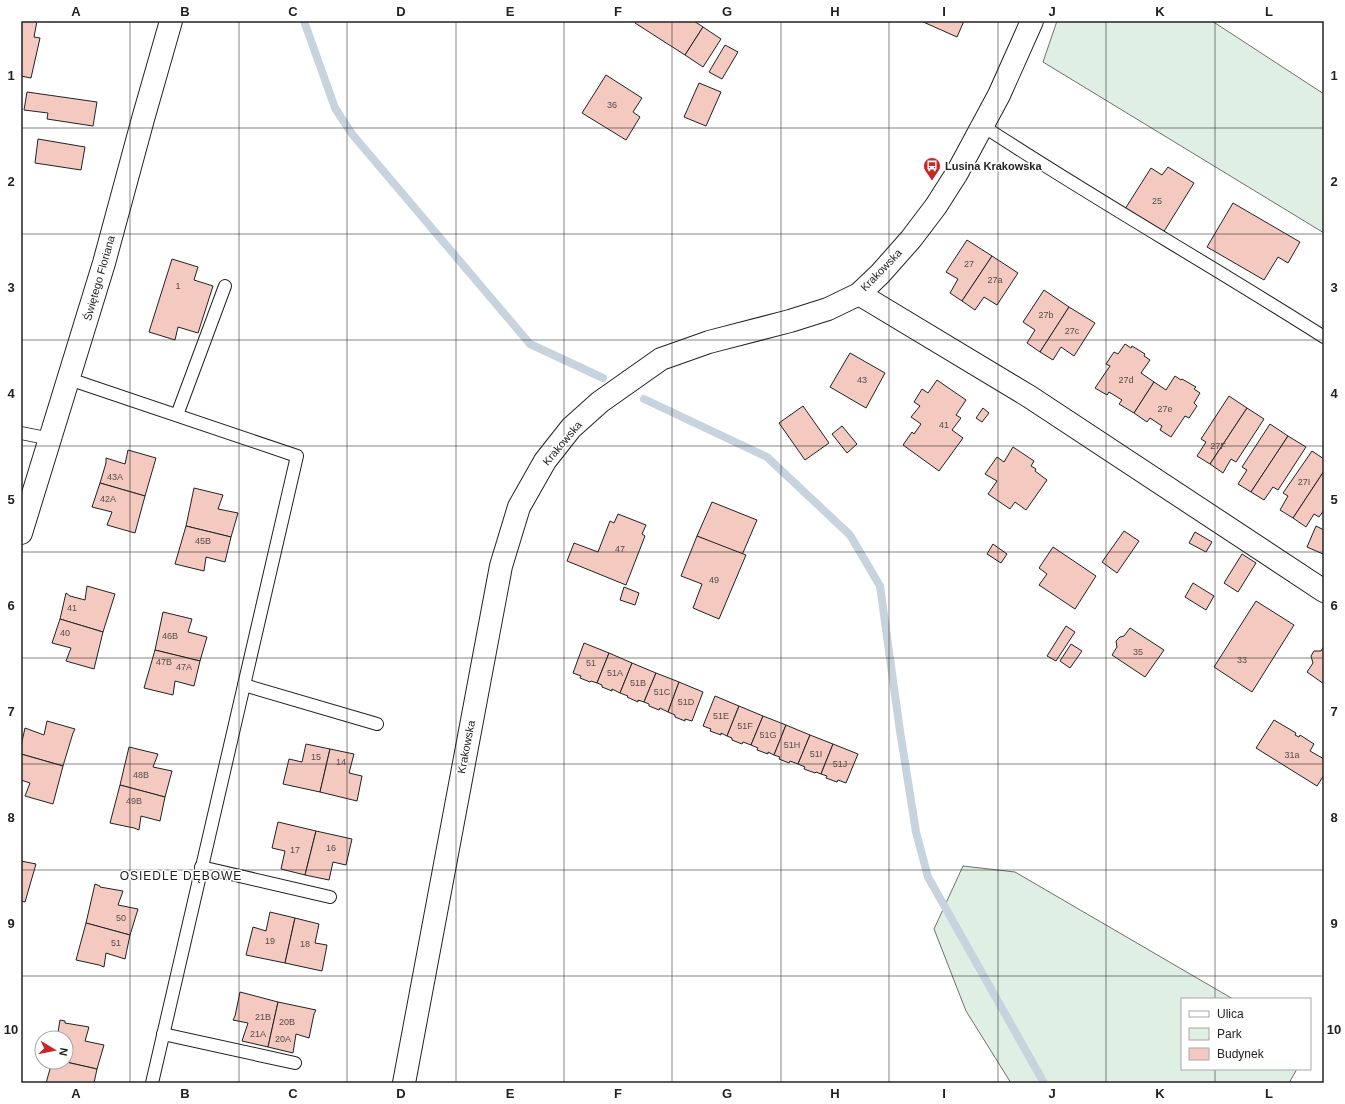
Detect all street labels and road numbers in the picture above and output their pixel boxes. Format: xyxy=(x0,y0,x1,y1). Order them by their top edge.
street label: Świętego Floriana xyxy=(81,233,117,322)
street label: Krakowska xyxy=(858,246,905,294)
street label: Krakowska xyxy=(540,418,584,467)
street label: Krakowska xyxy=(455,719,477,775)

